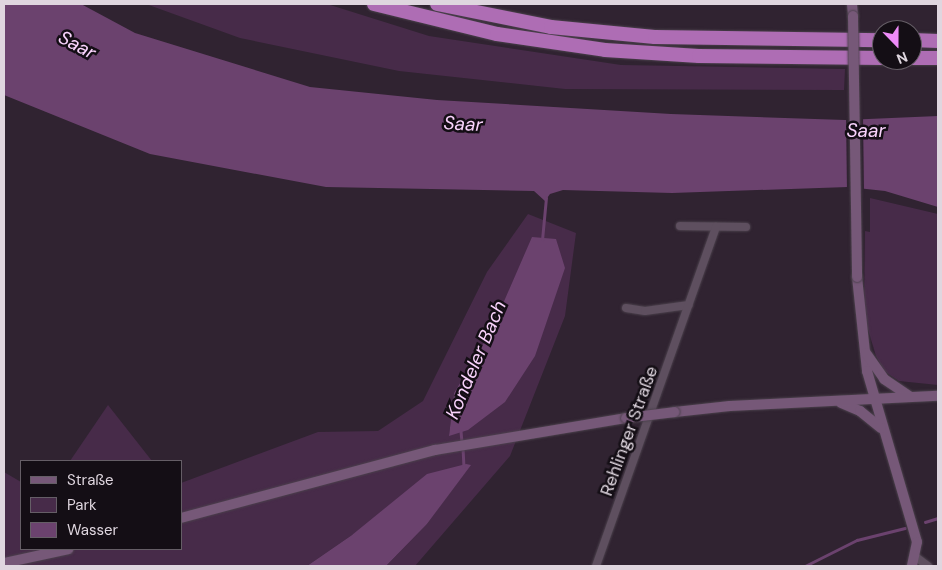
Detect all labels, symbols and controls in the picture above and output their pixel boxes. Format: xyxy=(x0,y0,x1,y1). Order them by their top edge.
north arrow xyxy=(872,20,922,70)
water label: Saar xyxy=(54,26,100,64)
text: N xyxy=(894,48,910,68)
water label: Saar xyxy=(443,112,483,136)
water label: Saar xyxy=(846,120,886,142)
water label: Kondeler Bach xyxy=(441,297,511,423)
street label: Rehlinger Straße xyxy=(595,363,663,499)
legend xyxy=(20,460,182,550)
text: Straße xyxy=(67,470,114,490)
text: Park xyxy=(67,495,97,515)
text: Wasser xyxy=(67,520,118,540)

